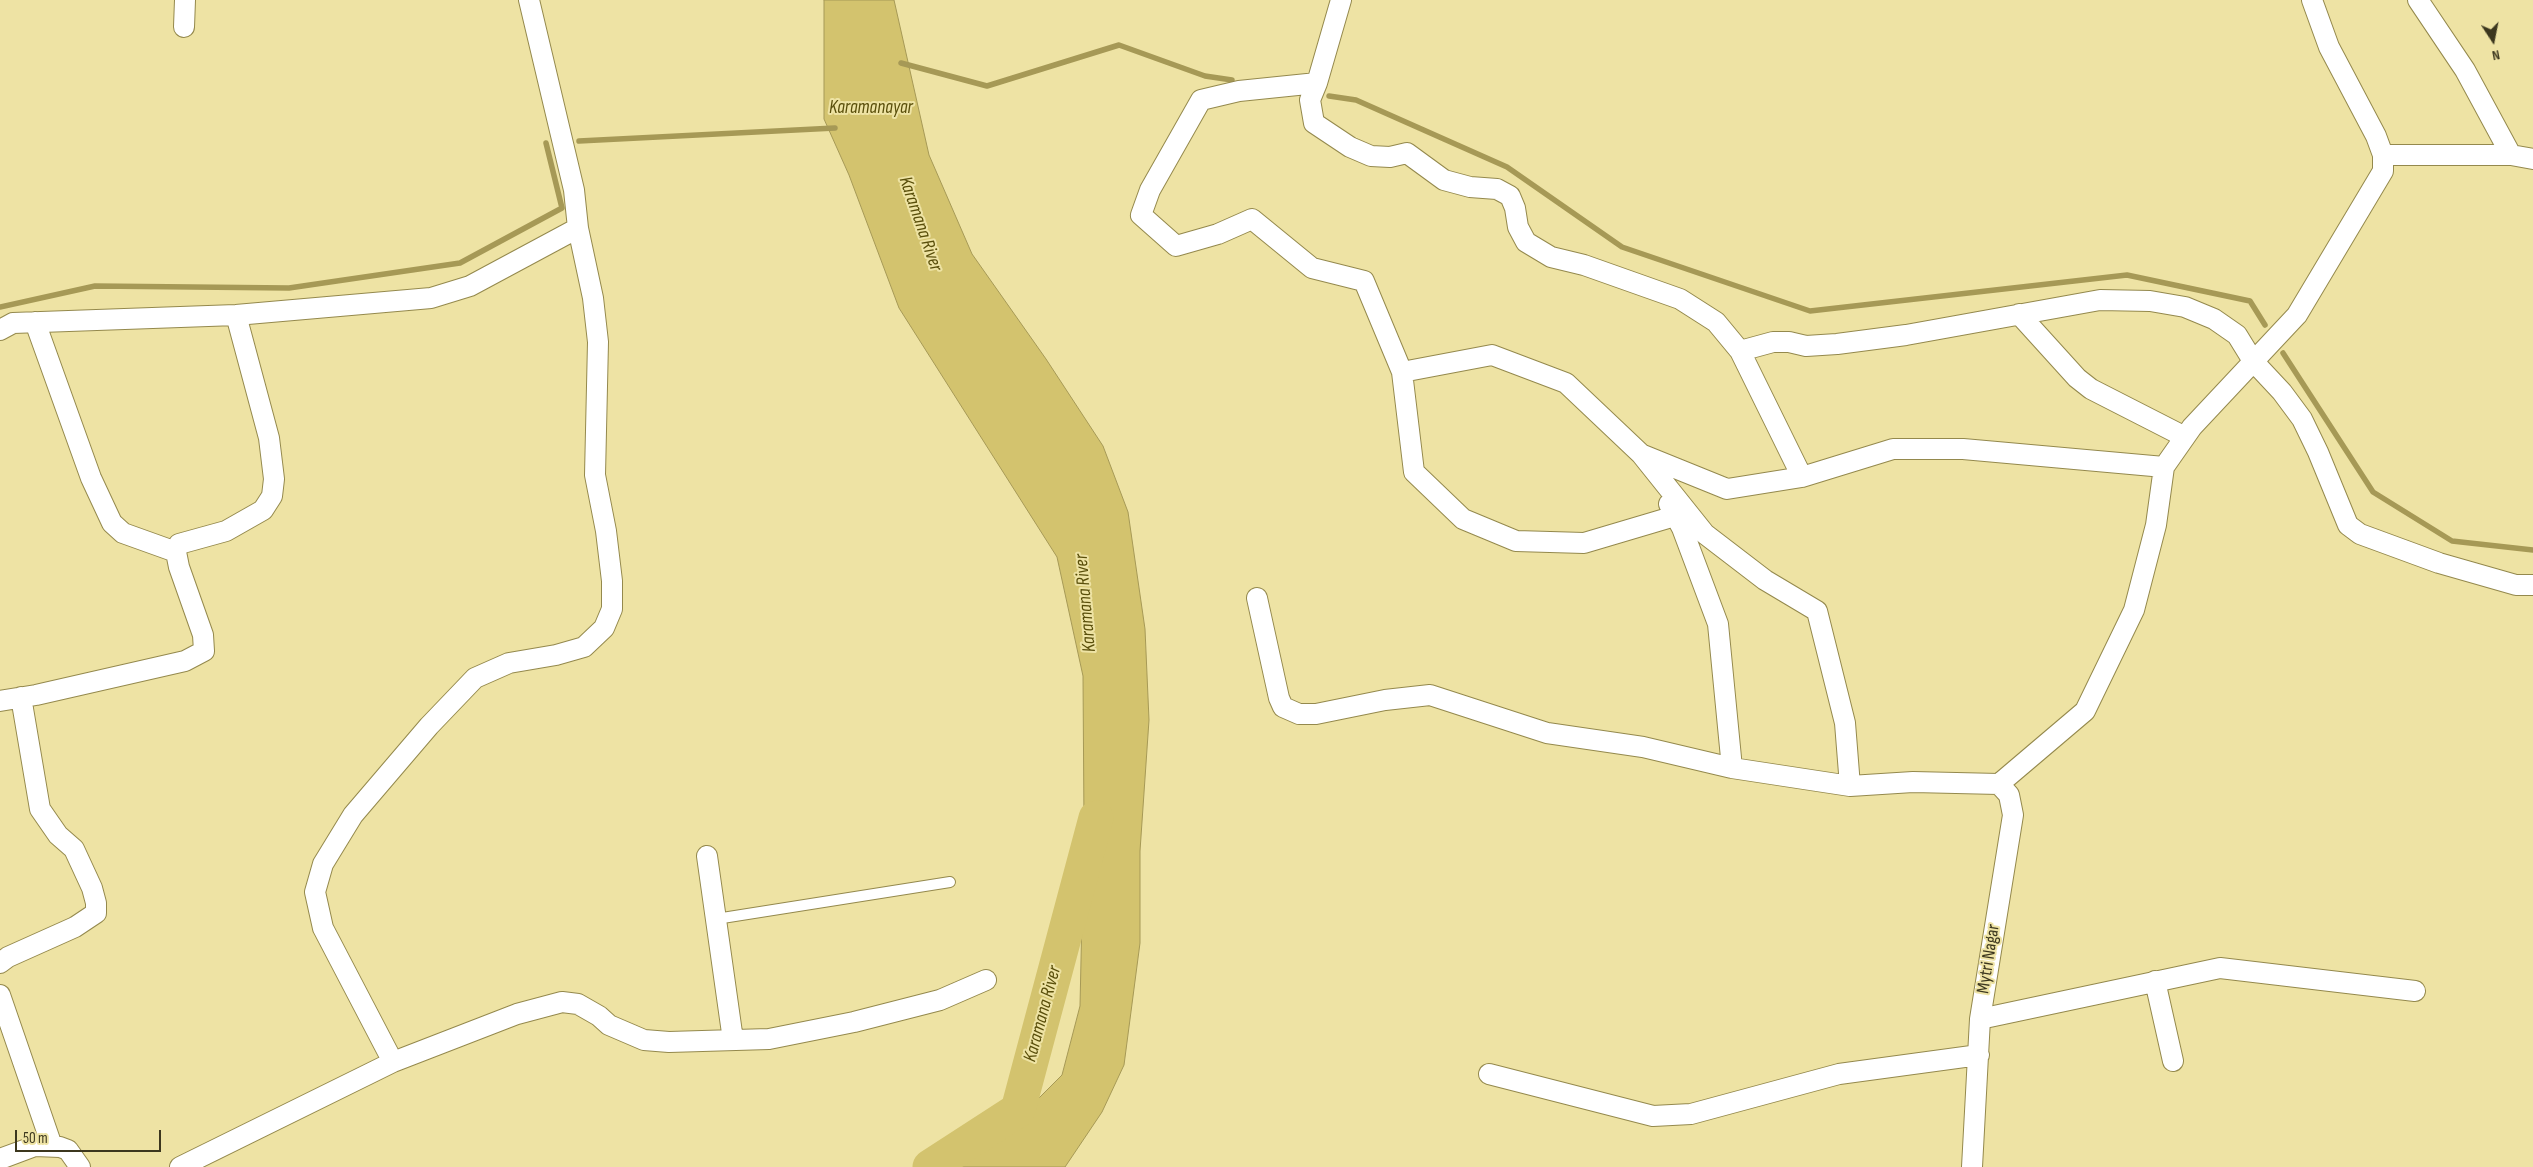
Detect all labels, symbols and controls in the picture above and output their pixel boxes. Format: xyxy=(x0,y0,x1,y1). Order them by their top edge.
north arrow xyxy=(2468,15,2518,65)
text: N xyxy=(2491,46,2501,64)
water label: Karamanayar xyxy=(829,97,913,119)
water label: Karamana River xyxy=(893,174,947,274)
water label: Karamana River xyxy=(1070,553,1102,653)
street label: Mytri Nagar xyxy=(1973,923,2005,995)
water label: Karamana River xyxy=(1019,963,1067,1065)
scale bar xyxy=(18,1120,164,1152)
text: 50 m xyxy=(23,1129,48,1148)

